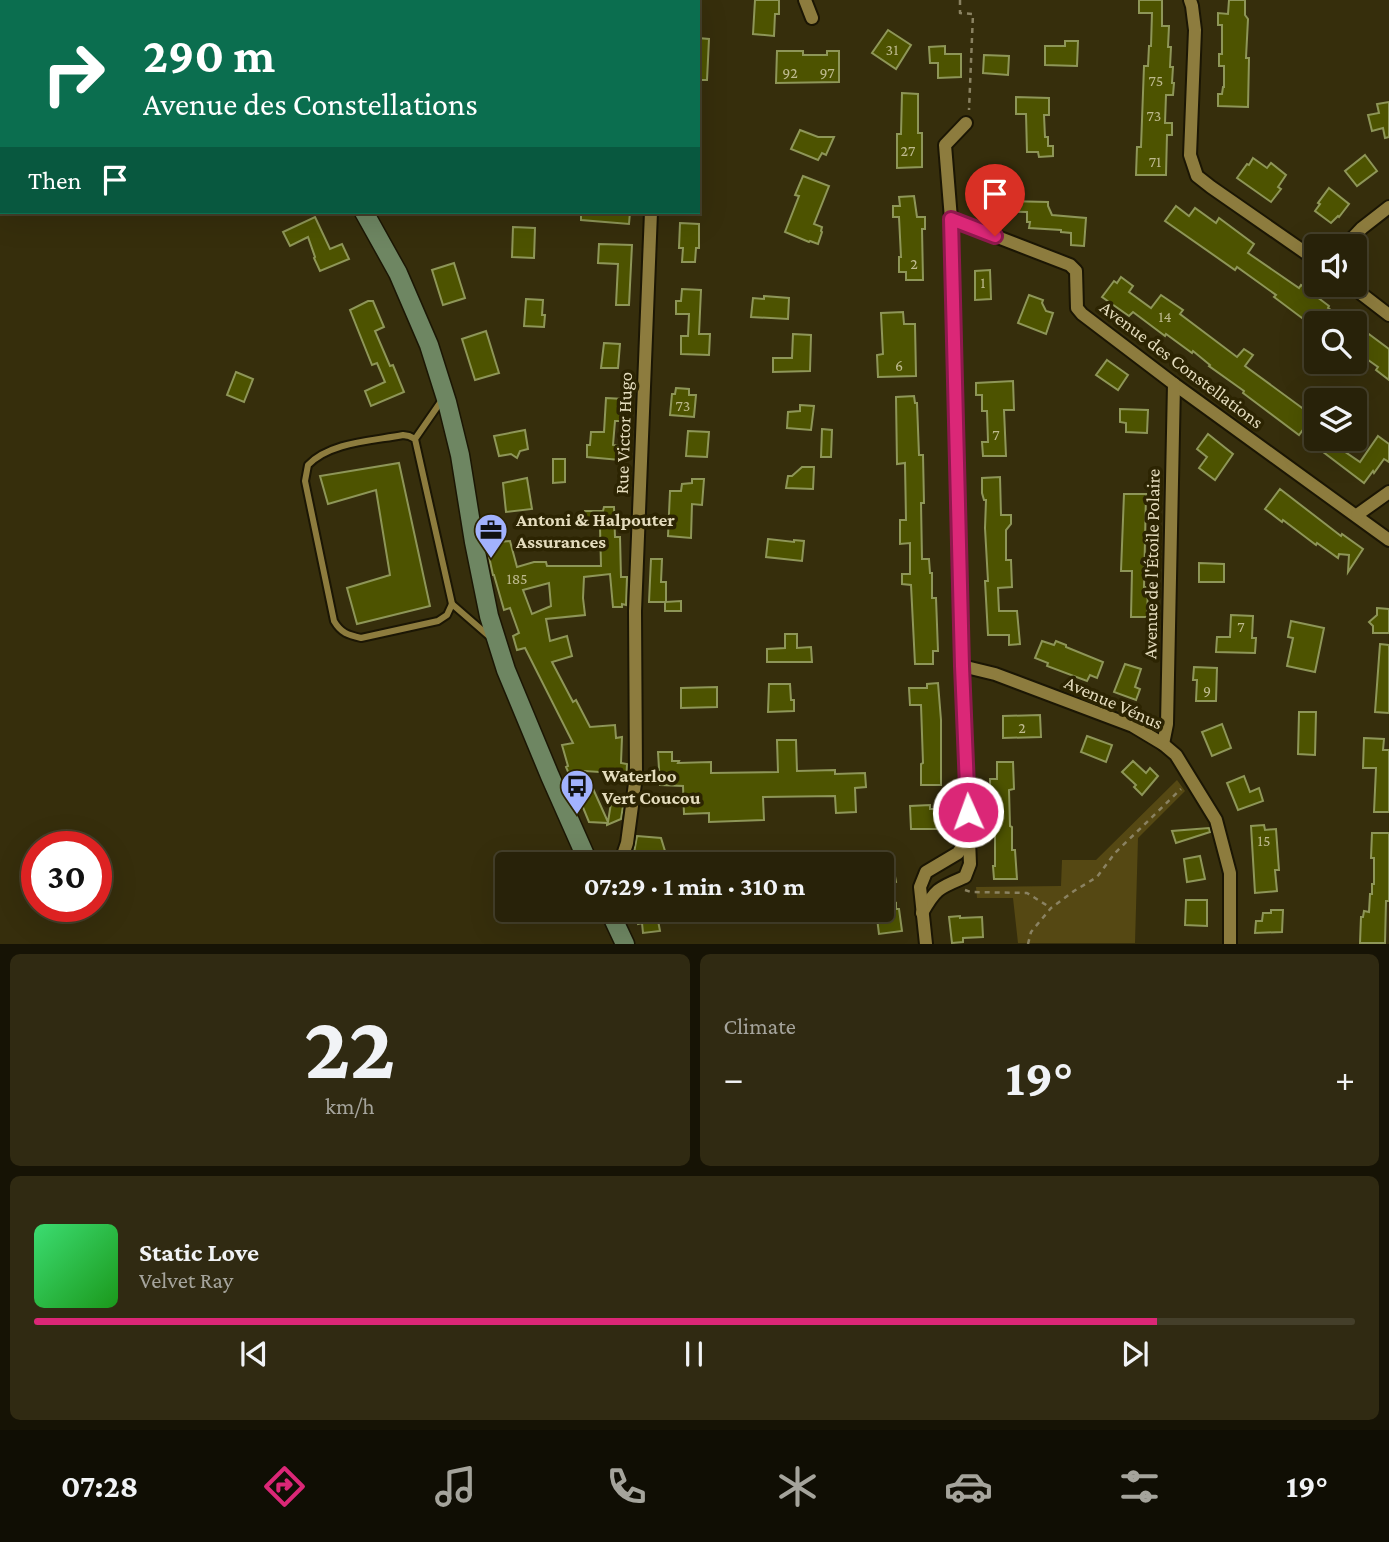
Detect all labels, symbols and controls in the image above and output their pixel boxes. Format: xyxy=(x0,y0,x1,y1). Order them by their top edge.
icon: right xyxy=(28,28,119,119)
text: 290 m xyxy=(143,28,275,83)
house number: 31 xyxy=(886,41,898,58)
house number: 92 xyxy=(782,64,798,81)
house number: 97 xyxy=(819,64,835,81)
house number: 75 xyxy=(1149,72,1163,89)
text: Avenue des Constellations xyxy=(143,86,478,122)
house number: 73 xyxy=(1147,107,1161,124)
house number: 27 xyxy=(901,142,916,159)
house number: 71 xyxy=(1149,153,1161,170)
icon: arrive xyxy=(96,161,134,199)
pin xyxy=(965,164,1025,236)
text: Then xyxy=(28,166,82,195)
icon: arrive xyxy=(976,175,1014,213)
map controls xyxy=(1304,234,1367,451)
button: sound xyxy=(1304,234,1367,297)
house number: 2 xyxy=(910,255,918,272)
house number: 1 xyxy=(980,274,986,291)
street label: Avenue des Constellations xyxy=(1096,296,1267,433)
house number: 14 xyxy=(1158,308,1172,325)
button: search xyxy=(1304,311,1367,374)
house number: 6 xyxy=(895,357,903,374)
street label: Rue Victor Hugo xyxy=(611,371,636,495)
button: layers xyxy=(1304,388,1367,451)
house number: 73 xyxy=(676,397,690,414)
house number: 7 xyxy=(992,426,1000,443)
street label: Avenue de l'Étoile Polaire xyxy=(1139,469,1164,659)
place label: Antoni & Halpouter Assurances xyxy=(515,509,675,552)
office icon: Antoni & Halpouter Assurances xyxy=(472,511,510,560)
house number: 185 xyxy=(506,570,528,587)
house number: 7 xyxy=(1237,618,1245,635)
street label: Avenue Vénus xyxy=(1061,671,1166,734)
house number: 9 xyxy=(1203,682,1211,699)
house number: 2 xyxy=(1018,719,1026,736)
place label: Waterloo Vert Coucou xyxy=(601,765,701,808)
bus stop icon: Waterloo Vert Coucou xyxy=(558,767,596,816)
position arrow xyxy=(931,775,1005,849)
speed limit sign: 30 xyxy=(21,831,112,922)
house number: 15 xyxy=(1258,832,1270,849)
text: 07:29 · 1 min · 310 m xyxy=(584,872,805,901)
text: 22 xyxy=(304,996,396,1098)
text: Climate xyxy=(724,1013,796,1039)
text: 19° xyxy=(1005,1048,1073,1106)
text: − xyxy=(724,1057,744,1099)
text: + xyxy=(1335,1057,1355,1099)
text: km/h xyxy=(325,1093,375,1119)
text: Static Love xyxy=(139,1238,259,1267)
text: Velvet Ray xyxy=(139,1267,233,1293)
icon: previous xyxy=(235,1335,273,1373)
icon: pause xyxy=(675,1335,713,1373)
icon: next xyxy=(1116,1335,1154,1373)
icon: directions xyxy=(260,1462,309,1511)
icon: music xyxy=(431,1462,480,1511)
icon: phone xyxy=(602,1462,651,1511)
icon: climate xyxy=(773,1462,822,1511)
icon: car xyxy=(944,1462,993,1511)
icon: filters xyxy=(1115,1462,1164,1511)
text: 07:28 xyxy=(61,1468,138,1504)
text: 19° xyxy=(1286,1468,1328,1504)

